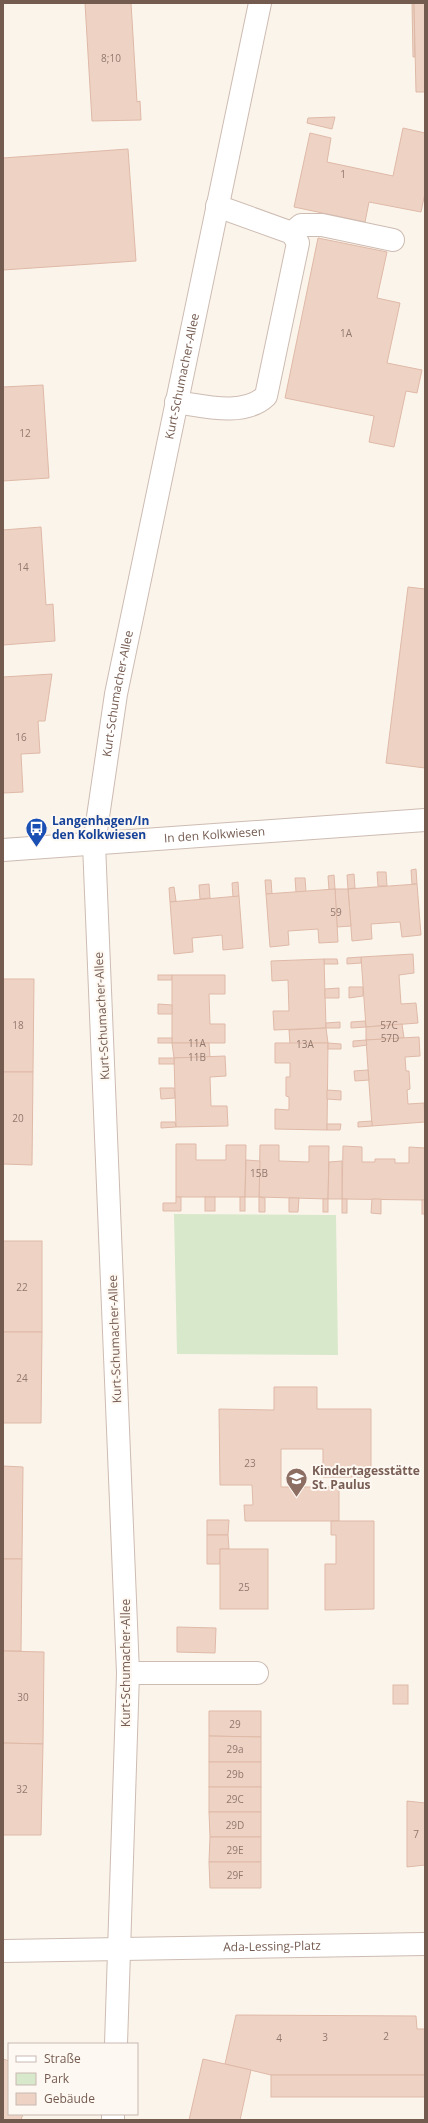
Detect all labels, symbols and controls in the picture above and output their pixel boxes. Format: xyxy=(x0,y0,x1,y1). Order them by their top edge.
house number: 8;10 xyxy=(101,51,121,65)
house number: 1 xyxy=(340,167,346,181)
street label: Kurt-Schumacher-Allee xyxy=(160,311,203,441)
house number: 1A xyxy=(340,326,353,340)
house number: 12 xyxy=(19,426,31,440)
house number: 14 xyxy=(17,560,29,574)
street label: Kurt-Schumacher-Allee xyxy=(98,629,137,758)
house number: 16 xyxy=(15,730,27,744)
place label: Langenhagen/In den Kolkwiesen xyxy=(52,812,149,843)
bus stop icon: Langenhagen/In den Kolkwiesen xyxy=(24,815,50,848)
street label: In den Kolkwiesen xyxy=(163,822,266,847)
house number: 59 xyxy=(330,905,342,919)
street label: Kurt-Schumacher-Allee xyxy=(90,951,113,1081)
house number: 18 xyxy=(12,1018,24,1032)
house number: 57C xyxy=(380,1018,398,1032)
house number: 57D xyxy=(381,1031,399,1045)
house number: 11A xyxy=(188,1036,207,1050)
house number: 13A xyxy=(296,1037,315,1051)
house number: 11B xyxy=(188,1050,206,1064)
house number: 20 xyxy=(12,1111,24,1125)
house number: 15B xyxy=(250,1166,268,1180)
street label: Kurt-Schumacher-Allee xyxy=(104,1274,125,1403)
house number: 22 xyxy=(16,1280,28,1294)
house number: 24 xyxy=(16,1371,28,1385)
house number: 23 xyxy=(244,1456,256,1470)
place label: Kindertagesstätte St. Paulus xyxy=(312,1462,420,1493)
school or university icon: Kindertagesstätte St. Paulus xyxy=(283,1465,309,1498)
house number: 25 xyxy=(238,1580,250,1594)
street label: Kurt-Schumacher-Allee xyxy=(117,1599,134,1727)
house number: 30 xyxy=(17,1690,29,1704)
house number: 29 xyxy=(229,1717,241,1731)
house number: 29a xyxy=(227,1742,244,1756)
house number: 29b xyxy=(226,1767,244,1781)
house number: 32 xyxy=(16,1782,28,1796)
house number: 29C xyxy=(226,1792,244,1806)
house number: 29D xyxy=(226,1818,244,1832)
house number: 7 xyxy=(413,1827,419,1841)
house number: 29E xyxy=(227,1843,244,1857)
house number: 29F xyxy=(227,1868,243,1882)
street label: Ada-Lessing-Platz xyxy=(223,1937,321,1955)
house number: 2 xyxy=(383,2029,389,2043)
house number: 3 xyxy=(322,2030,328,2044)
house number: 4 xyxy=(276,2031,282,2045)
legend xyxy=(8,2043,138,2115)
text: Straße xyxy=(44,2050,81,2067)
text: Park xyxy=(44,2070,70,2087)
text: Gebäude xyxy=(44,2090,95,2107)

